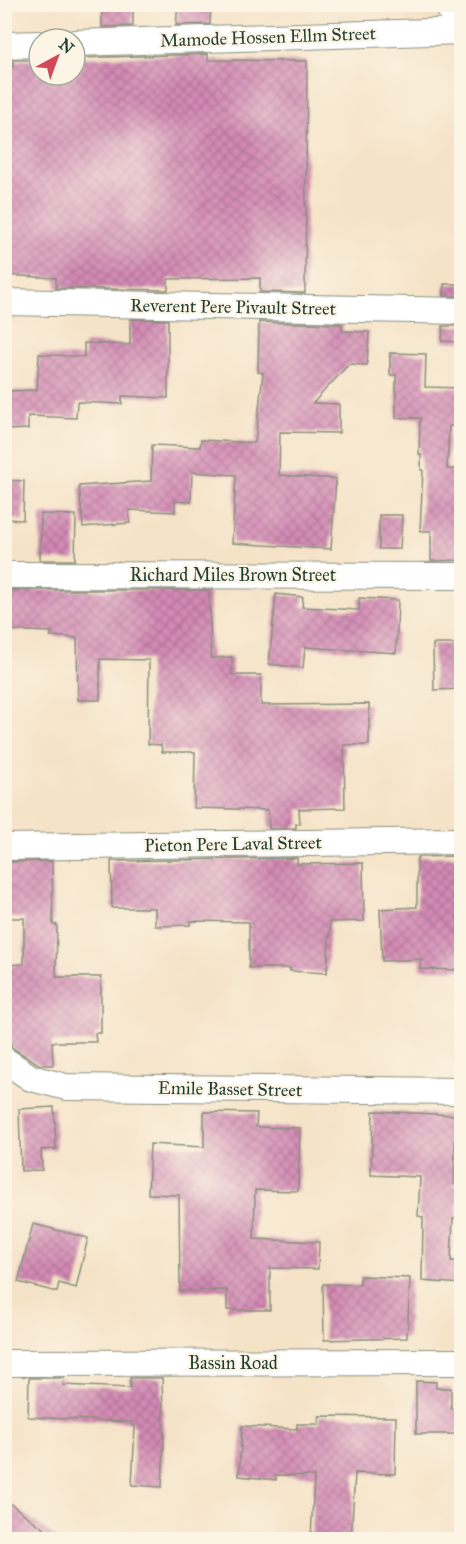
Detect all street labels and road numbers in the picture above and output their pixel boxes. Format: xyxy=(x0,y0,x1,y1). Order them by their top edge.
street label: Mamode Hossen Ellm Street xyxy=(160,22,377,52)
street label: Reverent Pere Pivault Street xyxy=(130,294,337,320)
street label: Richard Miles Brown Street xyxy=(130,564,337,586)
street label: Pieton Pere Laval Street xyxy=(144,831,323,857)
street label: Emile Basset Street xyxy=(158,1077,303,1101)
street label: Bassin Road xyxy=(188,1352,278,1374)

